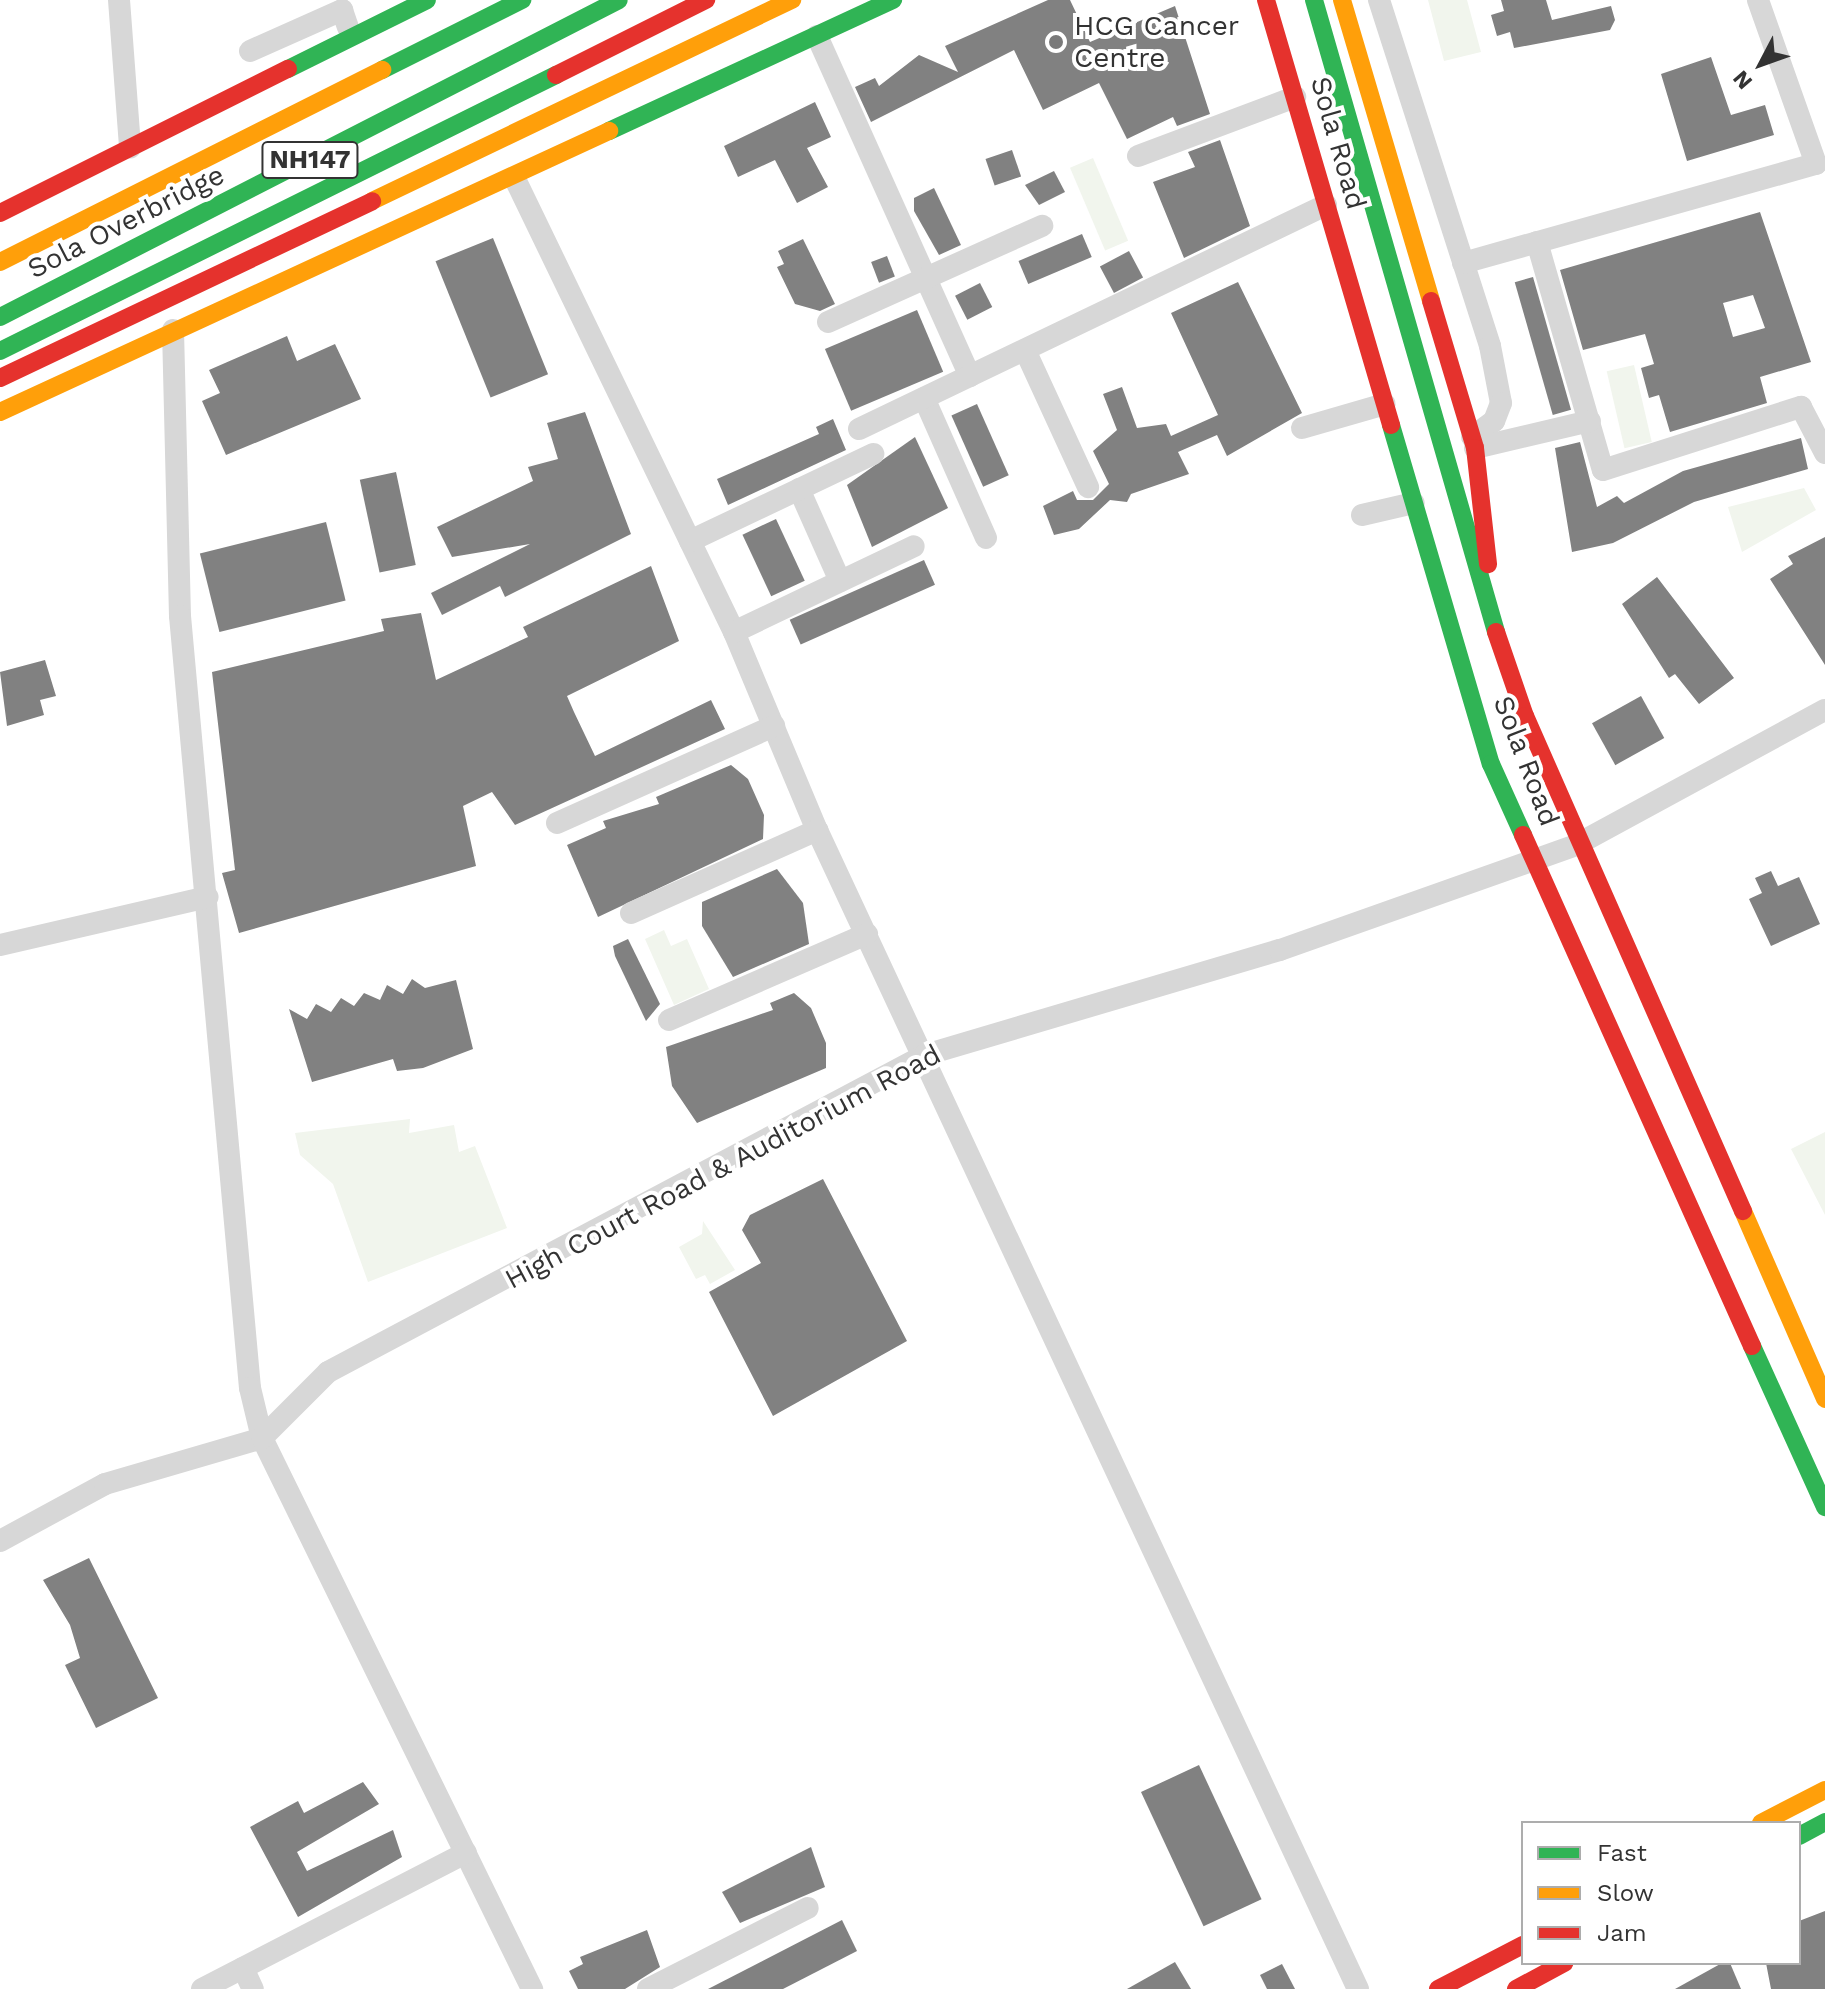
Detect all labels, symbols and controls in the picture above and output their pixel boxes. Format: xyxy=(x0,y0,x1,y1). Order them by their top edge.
place label: HCG Cancer Centre xyxy=(1074,9,1239,75)
north arrow xyxy=(1721,24,1801,104)
marker: HCG Cancer Centre xyxy=(1045,31,1067,53)
text: N xyxy=(1728,66,1757,94)
street label: Sola Road xyxy=(1303,72,1373,214)
road number: NH147 xyxy=(260,138,360,182)
street label: Sola Overbridge xyxy=(22,158,230,286)
street label: Sola Road xyxy=(1486,691,1566,831)
street label: High Court Road & Auditorium Road xyxy=(499,1037,947,1297)
legend xyxy=(1521,1821,1801,1965)
text: Fast xyxy=(1597,1839,1647,1867)
text: Slow xyxy=(1597,1879,1654,1907)
text: Jam xyxy=(1597,1919,1647,1947)

